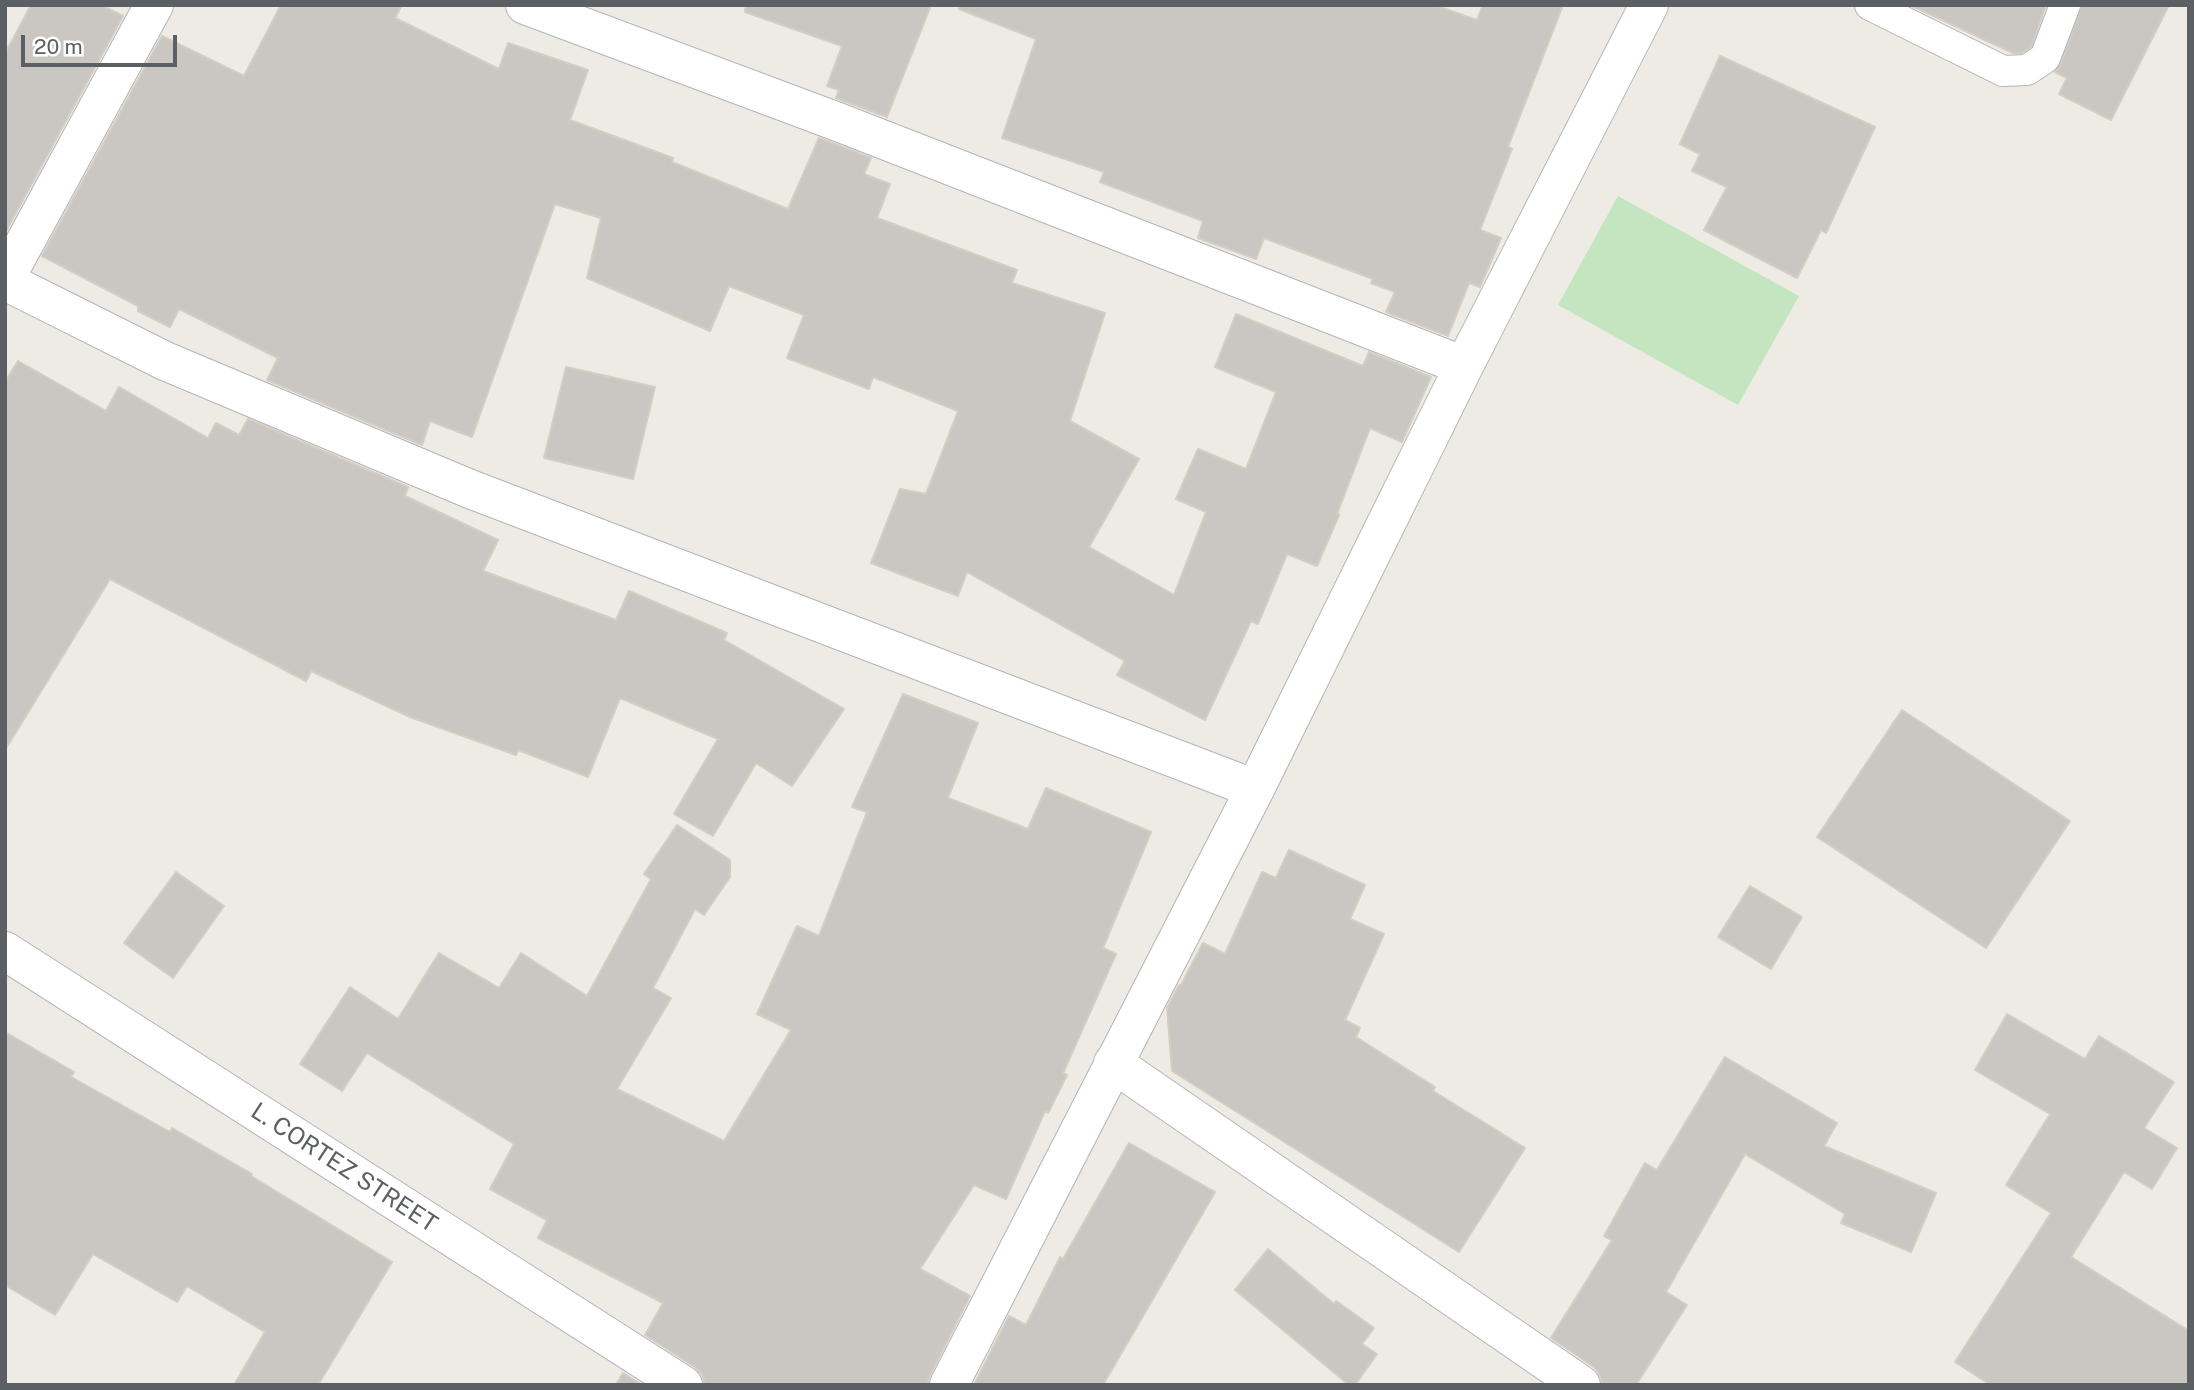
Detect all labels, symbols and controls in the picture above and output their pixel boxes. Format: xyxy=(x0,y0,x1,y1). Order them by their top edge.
scale bar xyxy=(24,21,180,65)
text: 20 m xyxy=(34,34,83,59)
street label: L. CORTEZ STREET xyxy=(245,1097,443,1239)

